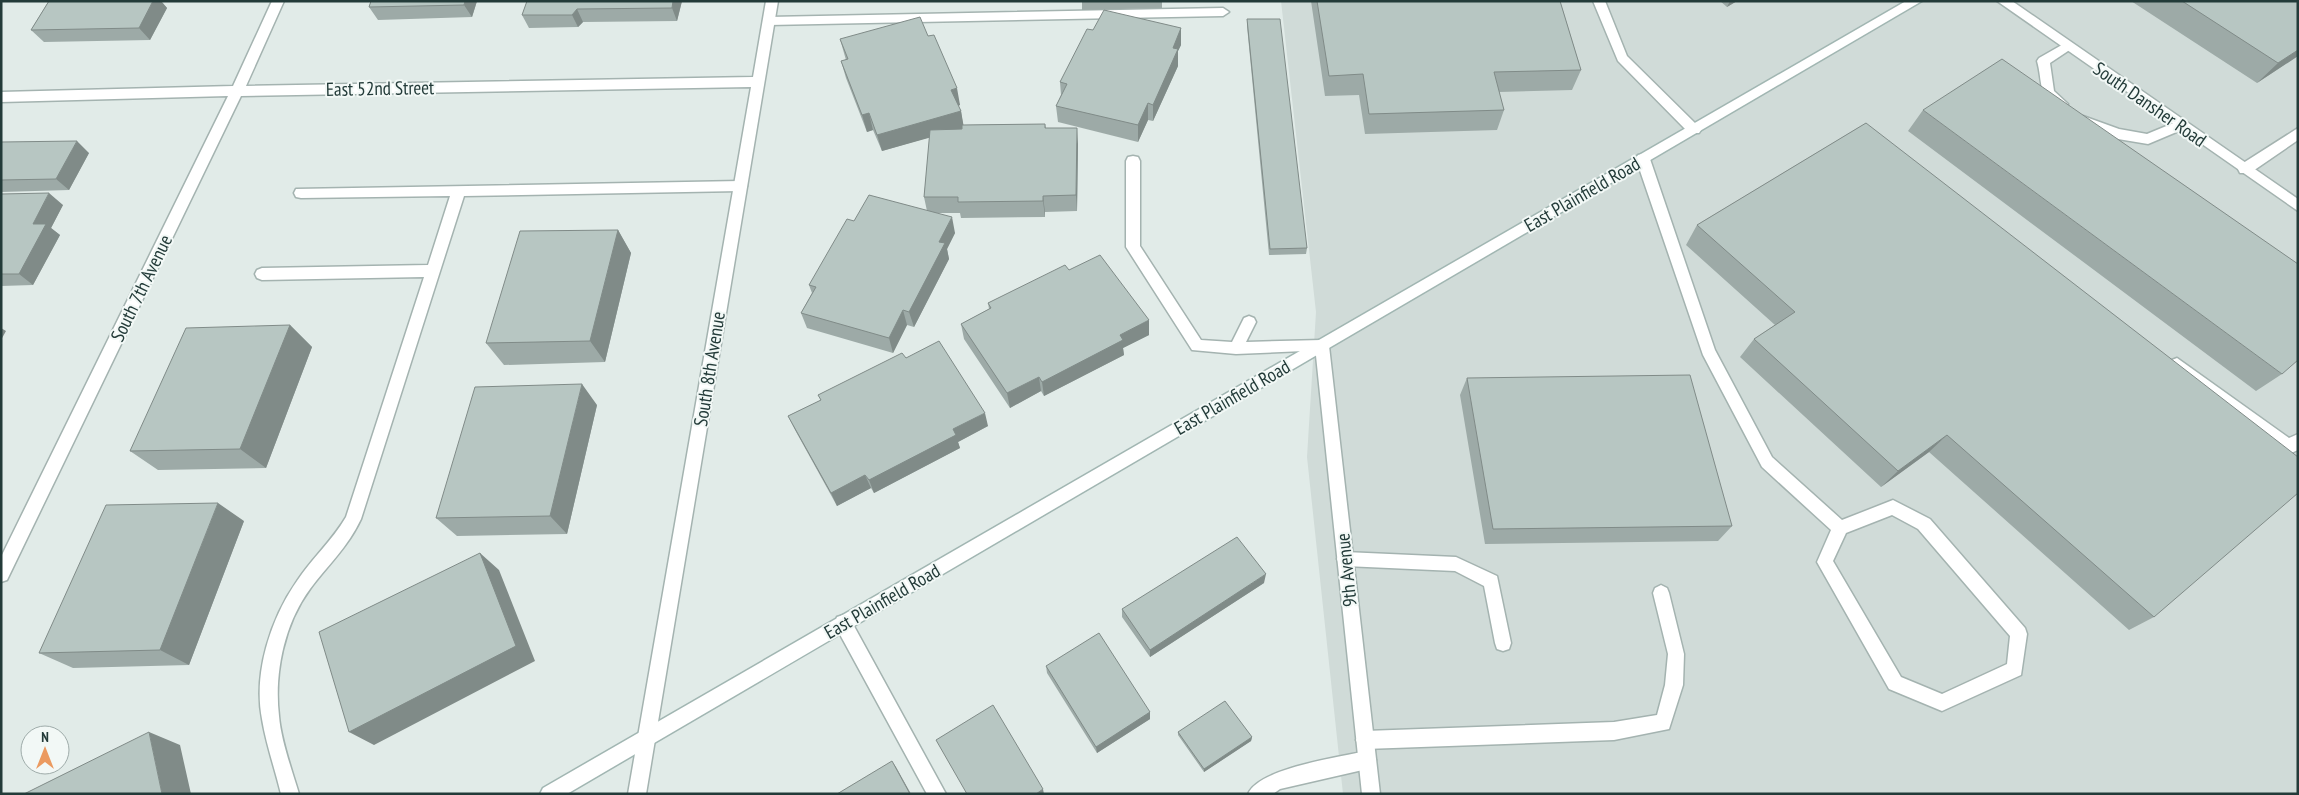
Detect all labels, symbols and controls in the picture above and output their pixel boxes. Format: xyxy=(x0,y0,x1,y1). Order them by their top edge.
street label: South Dansher Road xyxy=(2089,56,2211,152)
street label: East 52nd Street xyxy=(326,75,435,101)
street label: East Plainfield Road xyxy=(1520,151,1644,237)
street label: South 7th Avenue xyxy=(105,231,177,345)
street label: South 8th Avenue xyxy=(688,310,730,428)
street label: East Plainfield Road xyxy=(1170,354,1294,440)
street label: 9th Avenue xyxy=(1330,532,1362,608)
street label: East Plainfield Road xyxy=(820,558,944,644)
north arrow xyxy=(20,725,70,775)
text: N xyxy=(41,728,49,746)

